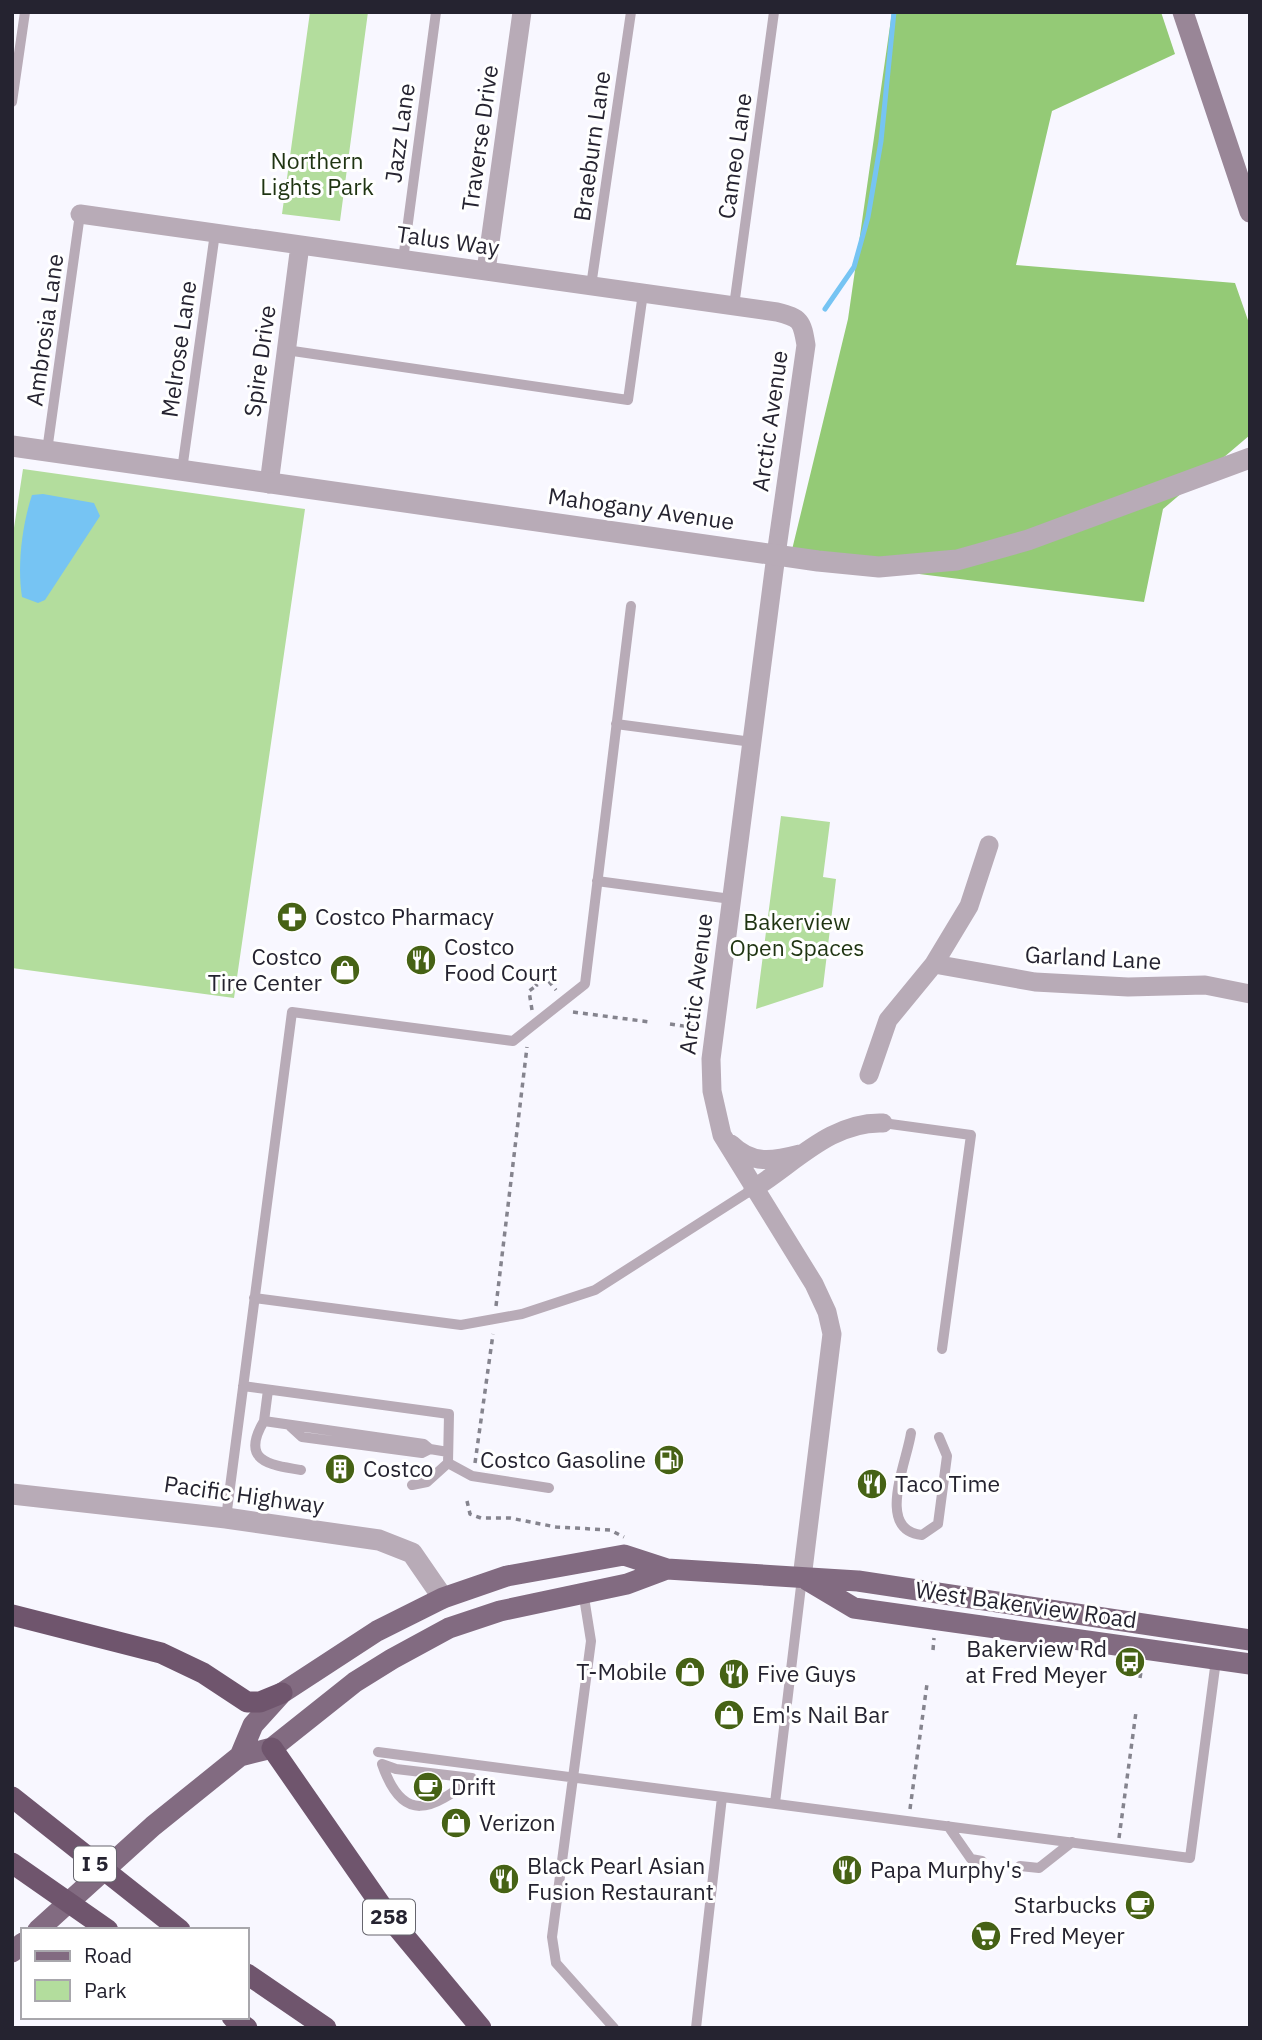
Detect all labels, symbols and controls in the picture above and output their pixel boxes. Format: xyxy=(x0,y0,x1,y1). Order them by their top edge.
street label: Traverse Drive xyxy=(454,63,504,213)
street label: Braeburn Lane xyxy=(566,69,616,223)
street label: Jazz Lane xyxy=(377,81,421,185)
street label: Cameo Lane xyxy=(710,91,758,221)
park label: Northern Lights Park xyxy=(260,145,374,201)
street label: Talus Way xyxy=(395,218,502,262)
street label: Ambrosia Lane xyxy=(18,252,70,408)
street label: Melrose Lane xyxy=(154,279,202,419)
street label: Spire Drive xyxy=(236,303,282,419)
street label: Arctic Avenue xyxy=(744,348,794,493)
street label: Mahogany Avenue xyxy=(546,480,736,536)
pharmacy icon: Costco Pharmacy xyxy=(275,900,309,934)
place label: Costco Pharmacy xyxy=(315,901,495,931)
park label: Bakerview Open Spaces xyxy=(730,906,865,962)
street label: Arctic Avenue xyxy=(671,911,719,1056)
place label: Costco Food Court xyxy=(444,931,558,987)
street label: Garland Lane xyxy=(1024,938,1162,976)
place label: Costco Tire Center xyxy=(208,941,323,997)
restaurant icon: Costco Food Court xyxy=(404,943,438,977)
shop icon: Costco Tire Center xyxy=(328,953,362,987)
fuel station icon: Costco Gasoline xyxy=(652,1443,686,1477)
place label: Costco Gasoline xyxy=(480,1444,646,1474)
building icon: Costco xyxy=(323,1452,357,1486)
place label: Costco xyxy=(363,1453,434,1483)
restaurant icon: Taco Time xyxy=(855,1467,889,1501)
street label: Pacific Highway xyxy=(162,1468,327,1520)
place label: Taco Time xyxy=(895,1468,1000,1498)
street label: West Bakerview Road xyxy=(914,1574,1139,1634)
place label: Bakerview Rd at Fred Meyer xyxy=(965,1633,1108,1689)
bus stop icon: Bakerview Rd at Fred Meyer xyxy=(1113,1645,1147,1679)
shop icon: T-Mobile xyxy=(673,1655,707,1689)
place label: T-Mobile xyxy=(576,1656,667,1686)
restaurant icon: Five Guys xyxy=(717,1657,751,1691)
place label: Five Guys xyxy=(757,1658,856,1688)
shop icon: Em's Nail Bar xyxy=(712,1698,746,1732)
place label: Em's Nail Bar xyxy=(752,1699,890,1729)
cafe icon: Drift xyxy=(411,1770,445,1804)
place label: Drift xyxy=(451,1771,496,1801)
shop icon: Verizon xyxy=(439,1806,473,1840)
place label: Verizon xyxy=(479,1807,556,1837)
road number: I 5 xyxy=(74,1846,116,1882)
place label: Black Pearl Asian Fusion Restaurant xyxy=(527,1850,714,1906)
restaurant icon: Papa Murphy's xyxy=(830,1853,864,1887)
place label: Papa Murphy's xyxy=(870,1854,1022,1884)
restaurant icon: Black Pearl Asian Fusion Restaurant xyxy=(487,1862,521,1896)
cafe icon: Starbucks xyxy=(1123,1888,1157,1922)
place label: Starbucks xyxy=(1014,1889,1117,1919)
road number: 258 xyxy=(363,1899,415,1934)
supermarket icon: Fred Meyer xyxy=(969,1919,1003,1953)
place label: Fred Meyer xyxy=(1009,1920,1125,1950)
legend xyxy=(21,1928,248,2019)
text: Road xyxy=(84,1941,132,1969)
text: Park xyxy=(84,1976,127,2004)

